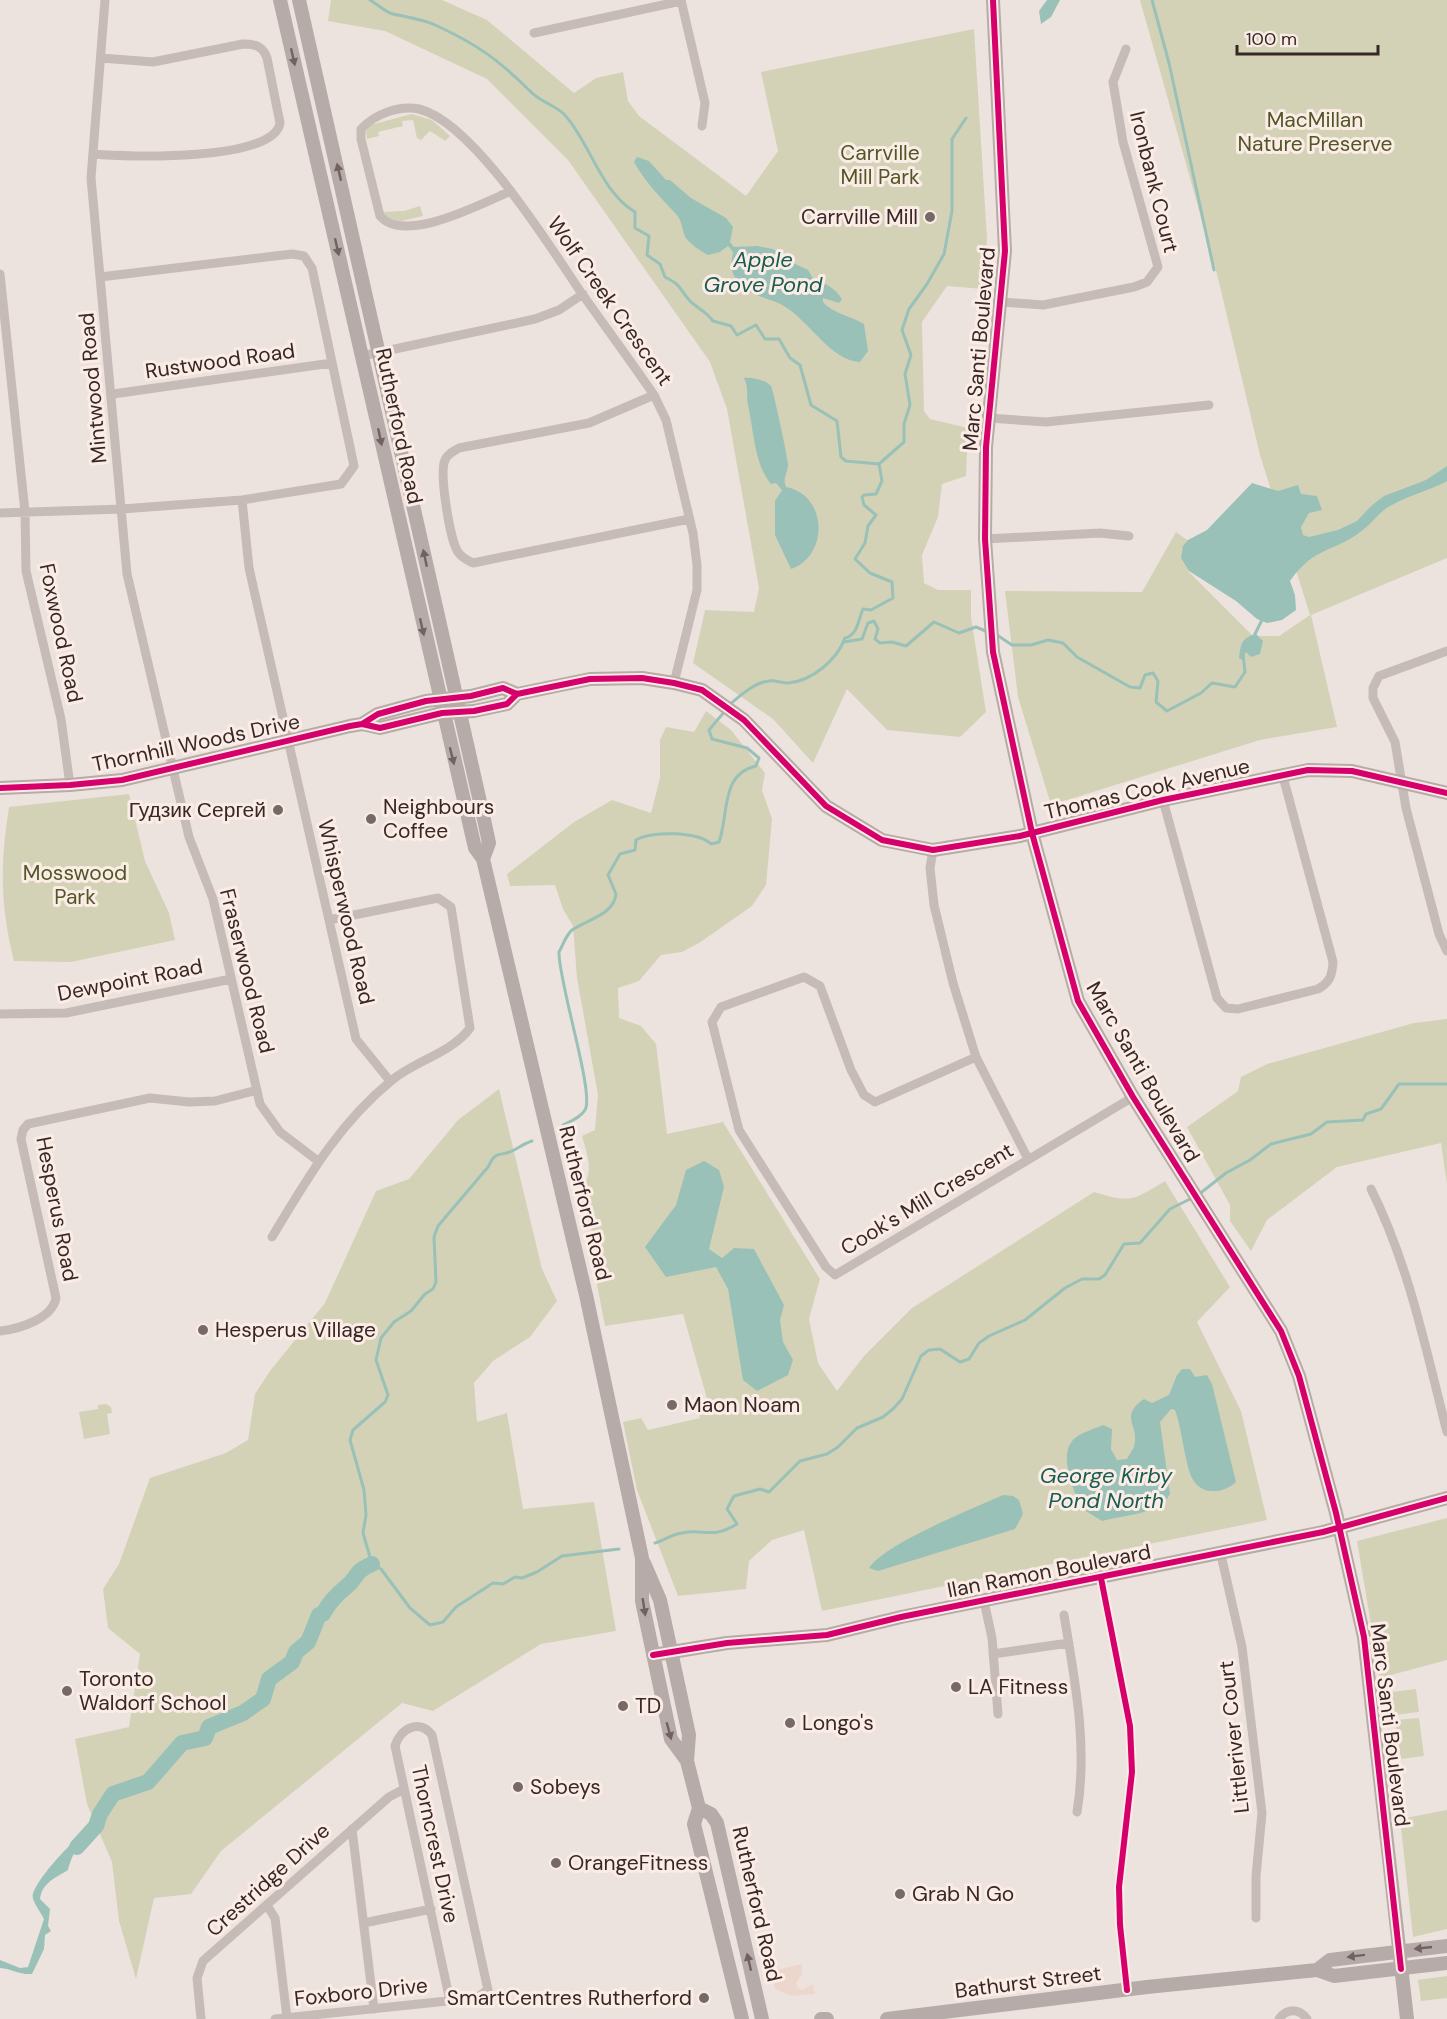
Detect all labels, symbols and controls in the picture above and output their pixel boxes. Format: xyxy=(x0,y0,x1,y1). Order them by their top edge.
scale bar xyxy=(1237,18,1378,56)
text: 100 m xyxy=(1246,27,1297,51)
one-way arrow xyxy=(288,48,298,66)
park label: MacMillan Nature Preserve xyxy=(1238,106,1393,158)
street label: Ironbank Court xyxy=(1123,108,1185,256)
park label: Carrville Mill Park xyxy=(840,139,920,191)
one-way arrow xyxy=(333,163,343,181)
place label: Carrville Mill xyxy=(801,203,918,231)
marker: Carrville Mill xyxy=(923,210,937,224)
street label: Wolf Creek Crescent xyxy=(541,211,679,391)
one-way arrow xyxy=(333,238,342,257)
water label: Apple Grove Pond xyxy=(704,245,823,299)
street label: Marc Santi Boulevard xyxy=(956,246,1002,452)
street label: Mintwood Road xyxy=(72,311,114,465)
street label: Rustwood Road xyxy=(143,337,297,385)
street label: Rutherford Road xyxy=(369,345,429,507)
one-way arrow xyxy=(375,428,385,446)
one-way arrow xyxy=(420,548,429,567)
street label: Foxwood Road xyxy=(33,561,89,705)
one-way arrow xyxy=(418,618,428,637)
street label: Thornhill Woods Drive xyxy=(90,707,302,779)
one-way arrow xyxy=(448,747,458,766)
street label: Thomas Cook Avenue xyxy=(1042,752,1253,826)
place label: Neighbours Coffee xyxy=(383,793,494,845)
place label: Гудзик Сергей xyxy=(129,796,266,824)
marker: Гудзик Сергей xyxy=(271,803,285,817)
marker: Neighbours Coffee xyxy=(364,812,378,826)
street label: Whisperwood Road xyxy=(311,817,381,1007)
park label: Mosswood Park xyxy=(23,859,127,911)
street label: Fraserwood Road xyxy=(213,886,281,1056)
street label: Dewpoint Road xyxy=(55,952,205,1008)
street label: Marc Santi Boulevard xyxy=(1080,976,1206,1168)
street label: Rutherford Road xyxy=(552,1123,618,1283)
street label: Hesperus Road xyxy=(29,1134,85,1284)
street label: Cook's Mill Crescent xyxy=(835,1136,1019,1262)
place label: Hesperus Village xyxy=(215,1316,376,1344)
marker: Hesperus Village xyxy=(196,1323,210,1337)
place label: Maon Noam xyxy=(684,1391,800,1419)
marker: Maon Noam xyxy=(665,1398,679,1412)
water label: George Kirby Pond North xyxy=(1040,1461,1173,1515)
street label: Ilan Ramon Boulevard xyxy=(945,1538,1153,1604)
one-way arrow xyxy=(639,1598,648,1617)
street label: Marc Santi Boulevard xyxy=(1364,1622,1416,1828)
street label: Littleriver Court xyxy=(1212,1659,1256,1815)
place label: Toronto Waldorf School xyxy=(79,1665,226,1717)
place label: LA Fitness xyxy=(968,1673,1068,1701)
marker: LA Fitness xyxy=(949,1680,963,1694)
marker: Toronto Waldorf School xyxy=(60,1684,74,1698)
place label: TD xyxy=(635,1692,661,1720)
marker: TD xyxy=(616,1699,630,1713)
place label: Longo's xyxy=(802,1709,874,1737)
marker: Longo's xyxy=(783,1716,797,1730)
one-way arrow xyxy=(665,1722,675,1740)
street label: Thorncrest Drive xyxy=(405,1762,465,1926)
place label: Sobeys xyxy=(530,1773,601,1801)
marker: Sobeys xyxy=(511,1780,525,1794)
street label: Crestridge Drive xyxy=(200,1817,336,1943)
street label: Rutherford Road xyxy=(726,1824,788,1984)
place label: OrangeFitness xyxy=(568,1849,708,1877)
marker: OrangeFitness xyxy=(549,1856,563,1870)
place label: Grab N Go xyxy=(912,1880,1014,1908)
marker: Grab N Go xyxy=(893,1887,907,1901)
one-way arrow xyxy=(1414,1943,1433,1953)
one-way arrow xyxy=(1347,1951,1366,1961)
one-way arrow xyxy=(744,1952,753,1971)
street label: Bathurst Street xyxy=(953,1959,1103,2005)
street label: Foxboro Drive xyxy=(293,1971,429,2013)
place label: SmartCentres Rutherford xyxy=(447,1984,692,2012)
marker: SmartCentres Rutherford xyxy=(697,1991,711,2005)

